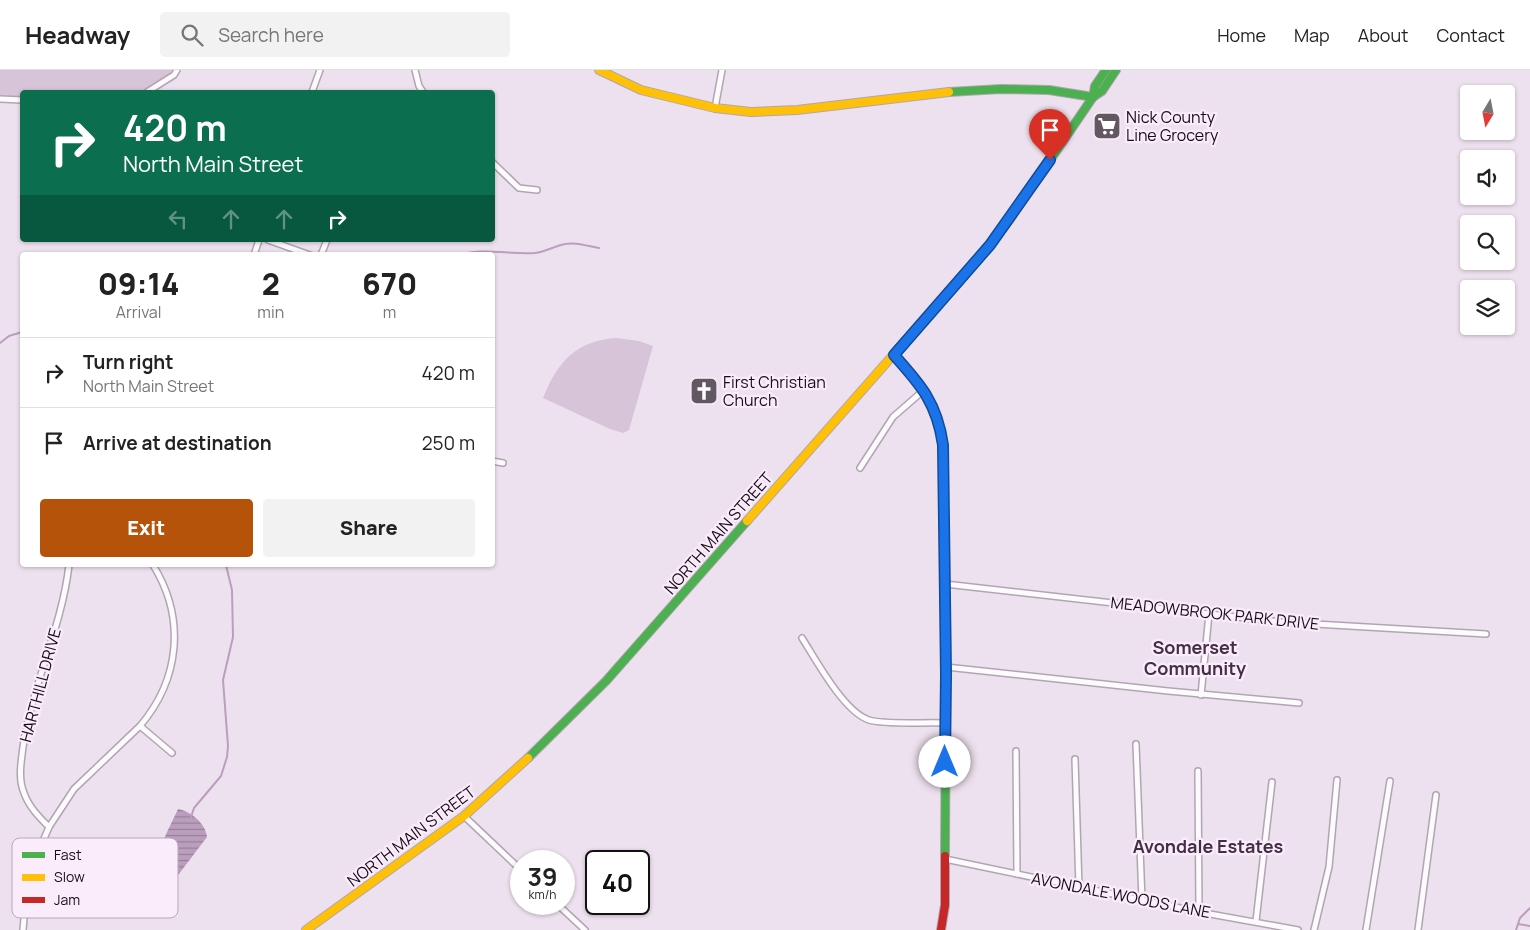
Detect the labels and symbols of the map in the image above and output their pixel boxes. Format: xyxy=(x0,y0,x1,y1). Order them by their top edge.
north arrow xyxy=(1460,85,1515,140)
place label: Nick County Line Grocery xyxy=(1126,106,1219,146)
pin xyxy=(1029,109,1071,160)
supermarket icon: Nick County Line Grocery xyxy=(1092,111,1122,141)
place label: First Christian Church xyxy=(723,371,826,411)
church icon: First Christian Church xyxy=(689,376,719,406)
street label: NORTH MAIN STREET xyxy=(659,467,777,599)
street label: MEADOWBROOK PARK DRIVE xyxy=(1110,591,1320,635)
street label: HARTHILL DRIVE xyxy=(14,625,66,745)
district label: Somerset Community xyxy=(1144,635,1246,680)
position arrow xyxy=(918,735,970,787)
street label: NORTH MAIN STREET xyxy=(342,780,480,891)
district label: Avondale Estates xyxy=(1133,834,1283,858)
legend xyxy=(12,838,178,918)
text: Fast xyxy=(54,845,82,864)
speed limit sign: 40 xyxy=(585,850,650,915)
text: Slow xyxy=(54,867,85,886)
street label: AVONDALE WOODS LANE xyxy=(1030,867,1212,923)
text: Jam xyxy=(54,890,80,909)

